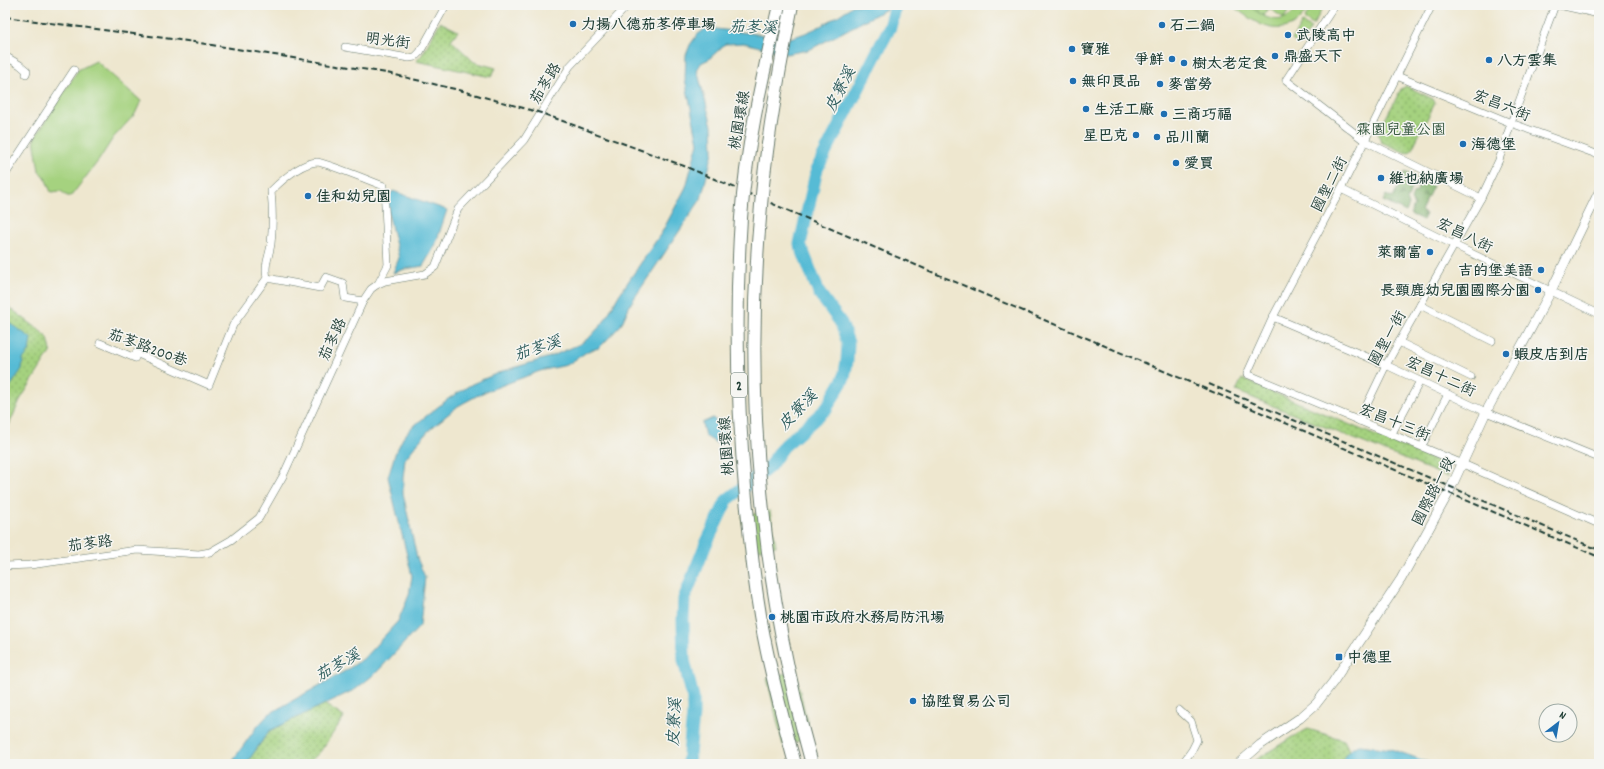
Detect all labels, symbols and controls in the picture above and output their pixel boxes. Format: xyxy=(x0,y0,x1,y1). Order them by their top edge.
place label: 力揚八德茄苳停車場 xyxy=(581,15,716,37)
water label: 茄苳溪 xyxy=(729,16,778,41)
place label: 石二鍋 xyxy=(1170,16,1215,38)
marker: 力揚八德茄苳停車場 xyxy=(568,19,578,29)
marker: 石二鍋 xyxy=(1157,20,1167,30)
place label: 武陵高中 xyxy=(1296,26,1356,48)
street label: 明光街 xyxy=(364,28,411,56)
marker: 武陵高中 xyxy=(1283,30,1293,40)
place label: 寶雅 xyxy=(1080,40,1110,62)
marker: 寶雅 xyxy=(1067,44,1077,54)
place label: 鼎盛天下 xyxy=(1283,47,1343,69)
place label: 爭鮮 xyxy=(1134,50,1165,72)
marker: 鼎盛天下 xyxy=(1270,51,1280,61)
place label: 八方雲集 xyxy=(1497,51,1557,73)
marker: 爭鮮 xyxy=(1167,54,1177,64)
place label: 樹太老定食 xyxy=(1192,54,1267,76)
marker: 八方雲集 xyxy=(1484,55,1494,65)
marker: 樹太老定食 xyxy=(1179,58,1189,68)
street label: 茄苳路 xyxy=(525,59,568,109)
water label: 皮寮溪 xyxy=(820,63,863,117)
place label: 無印良品 xyxy=(1081,72,1141,94)
place label: 麥當勞 xyxy=(1168,75,1213,97)
marker: 無印良品 xyxy=(1068,76,1078,86)
marker: 麥當勞 xyxy=(1155,79,1165,89)
street label: 宏昌六街 xyxy=(1469,85,1533,128)
street label: 桃園環線 xyxy=(725,89,757,152)
place label: 生活工廠 xyxy=(1094,100,1154,122)
marker: 生活工廠 xyxy=(1081,104,1091,114)
place label: 三商巧福 xyxy=(1172,105,1232,127)
marker: 三商巧福 xyxy=(1159,109,1169,119)
park label: 霖園兒童公園 xyxy=(1356,120,1446,142)
place label: 星巴克 xyxy=(1083,126,1128,148)
place label: 品川蘭 xyxy=(1165,128,1210,150)
marker: 星巴克 xyxy=(1131,130,1141,140)
marker: 品川蘭 xyxy=(1152,132,1162,142)
place label: 海德堡 xyxy=(1471,135,1516,157)
marker: 海德堡 xyxy=(1458,139,1468,149)
street label: 國聖二街 xyxy=(1307,153,1354,217)
place label: 愛買 xyxy=(1184,154,1214,176)
marker: 愛買 xyxy=(1171,158,1181,168)
place label: 維也納廣場 xyxy=(1389,169,1464,191)
marker: 維也納廣場 xyxy=(1376,173,1386,183)
place label: 佳和幼兒園 xyxy=(316,187,391,209)
marker: 佳和幼兒園 xyxy=(303,191,313,201)
street label: 宏昌八街 xyxy=(1432,214,1496,260)
place label: 萊爾富 xyxy=(1377,243,1422,265)
marker: 萊爾富 xyxy=(1425,247,1435,257)
place label: 吉的堡美語 xyxy=(1458,261,1533,283)
marker: 吉的堡美語 xyxy=(1536,265,1546,275)
place label: 長頸鹿幼兒園國際分園 xyxy=(1380,281,1530,303)
marker: 長頸鹿幼兒園國際分園 xyxy=(1533,285,1543,295)
street label: 國聖一街 xyxy=(1365,307,1413,371)
street label: 茄苳路 xyxy=(314,315,353,365)
street label: 茄苳路200巷 xyxy=(105,324,190,373)
water label: 茄苳溪 xyxy=(511,331,565,368)
place label: 蝦皮店到店 xyxy=(1514,345,1589,367)
marker: 蝦皮店到店 xyxy=(1501,349,1511,359)
street label: 宏昌十二街 xyxy=(1402,352,1479,404)
road number: 2 xyxy=(731,373,747,397)
water label: 皮寮溪 xyxy=(774,385,824,436)
street label: 宏昌十三街 xyxy=(1355,400,1433,448)
street label: 桃園環線 xyxy=(715,415,741,477)
street label: 國際路一段 xyxy=(1408,453,1462,530)
street label: 茄苳路 xyxy=(67,531,114,559)
place label: 桃園市政府水務局防汛場 xyxy=(780,608,945,630)
marker: 桃園市政府水務局防汛場 xyxy=(767,612,777,622)
water label: 茄苳溪 xyxy=(312,644,366,688)
place label: 中德里 xyxy=(1347,648,1392,670)
marker: 中德里 xyxy=(1334,652,1344,662)
place label: 協陞貿易公司 xyxy=(921,692,1011,714)
marker: 協陞貿易公司 xyxy=(908,696,918,706)
water label: 皮寮溪 xyxy=(663,697,688,747)
north arrow xyxy=(1538,703,1578,743)
text: N xyxy=(1556,708,1569,725)

